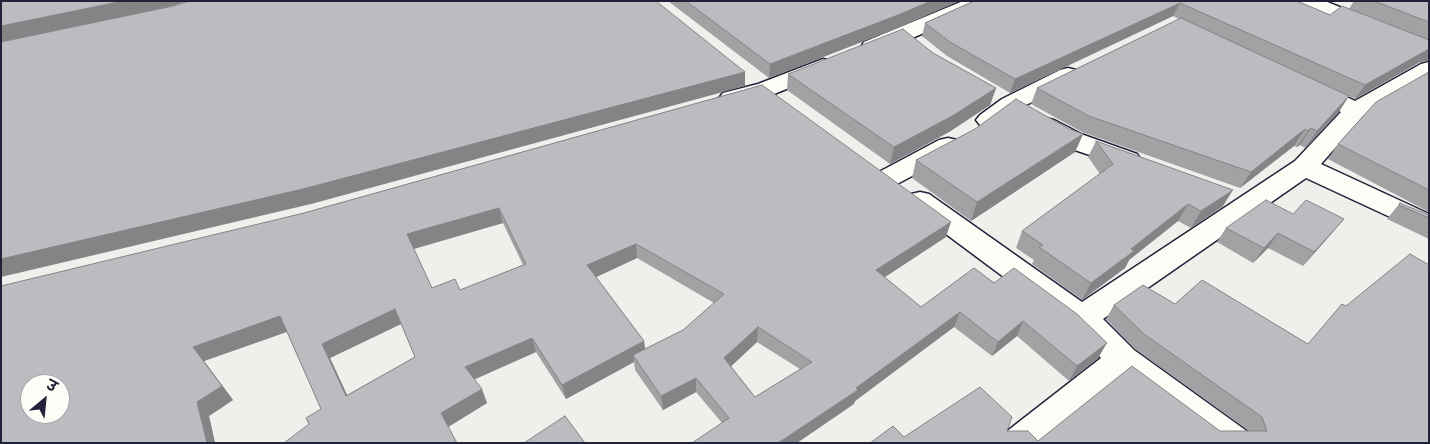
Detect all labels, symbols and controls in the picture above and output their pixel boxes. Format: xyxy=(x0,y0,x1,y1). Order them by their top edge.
text: उ xyxy=(42,373,62,399)
north arrow xyxy=(20,374,70,424)

